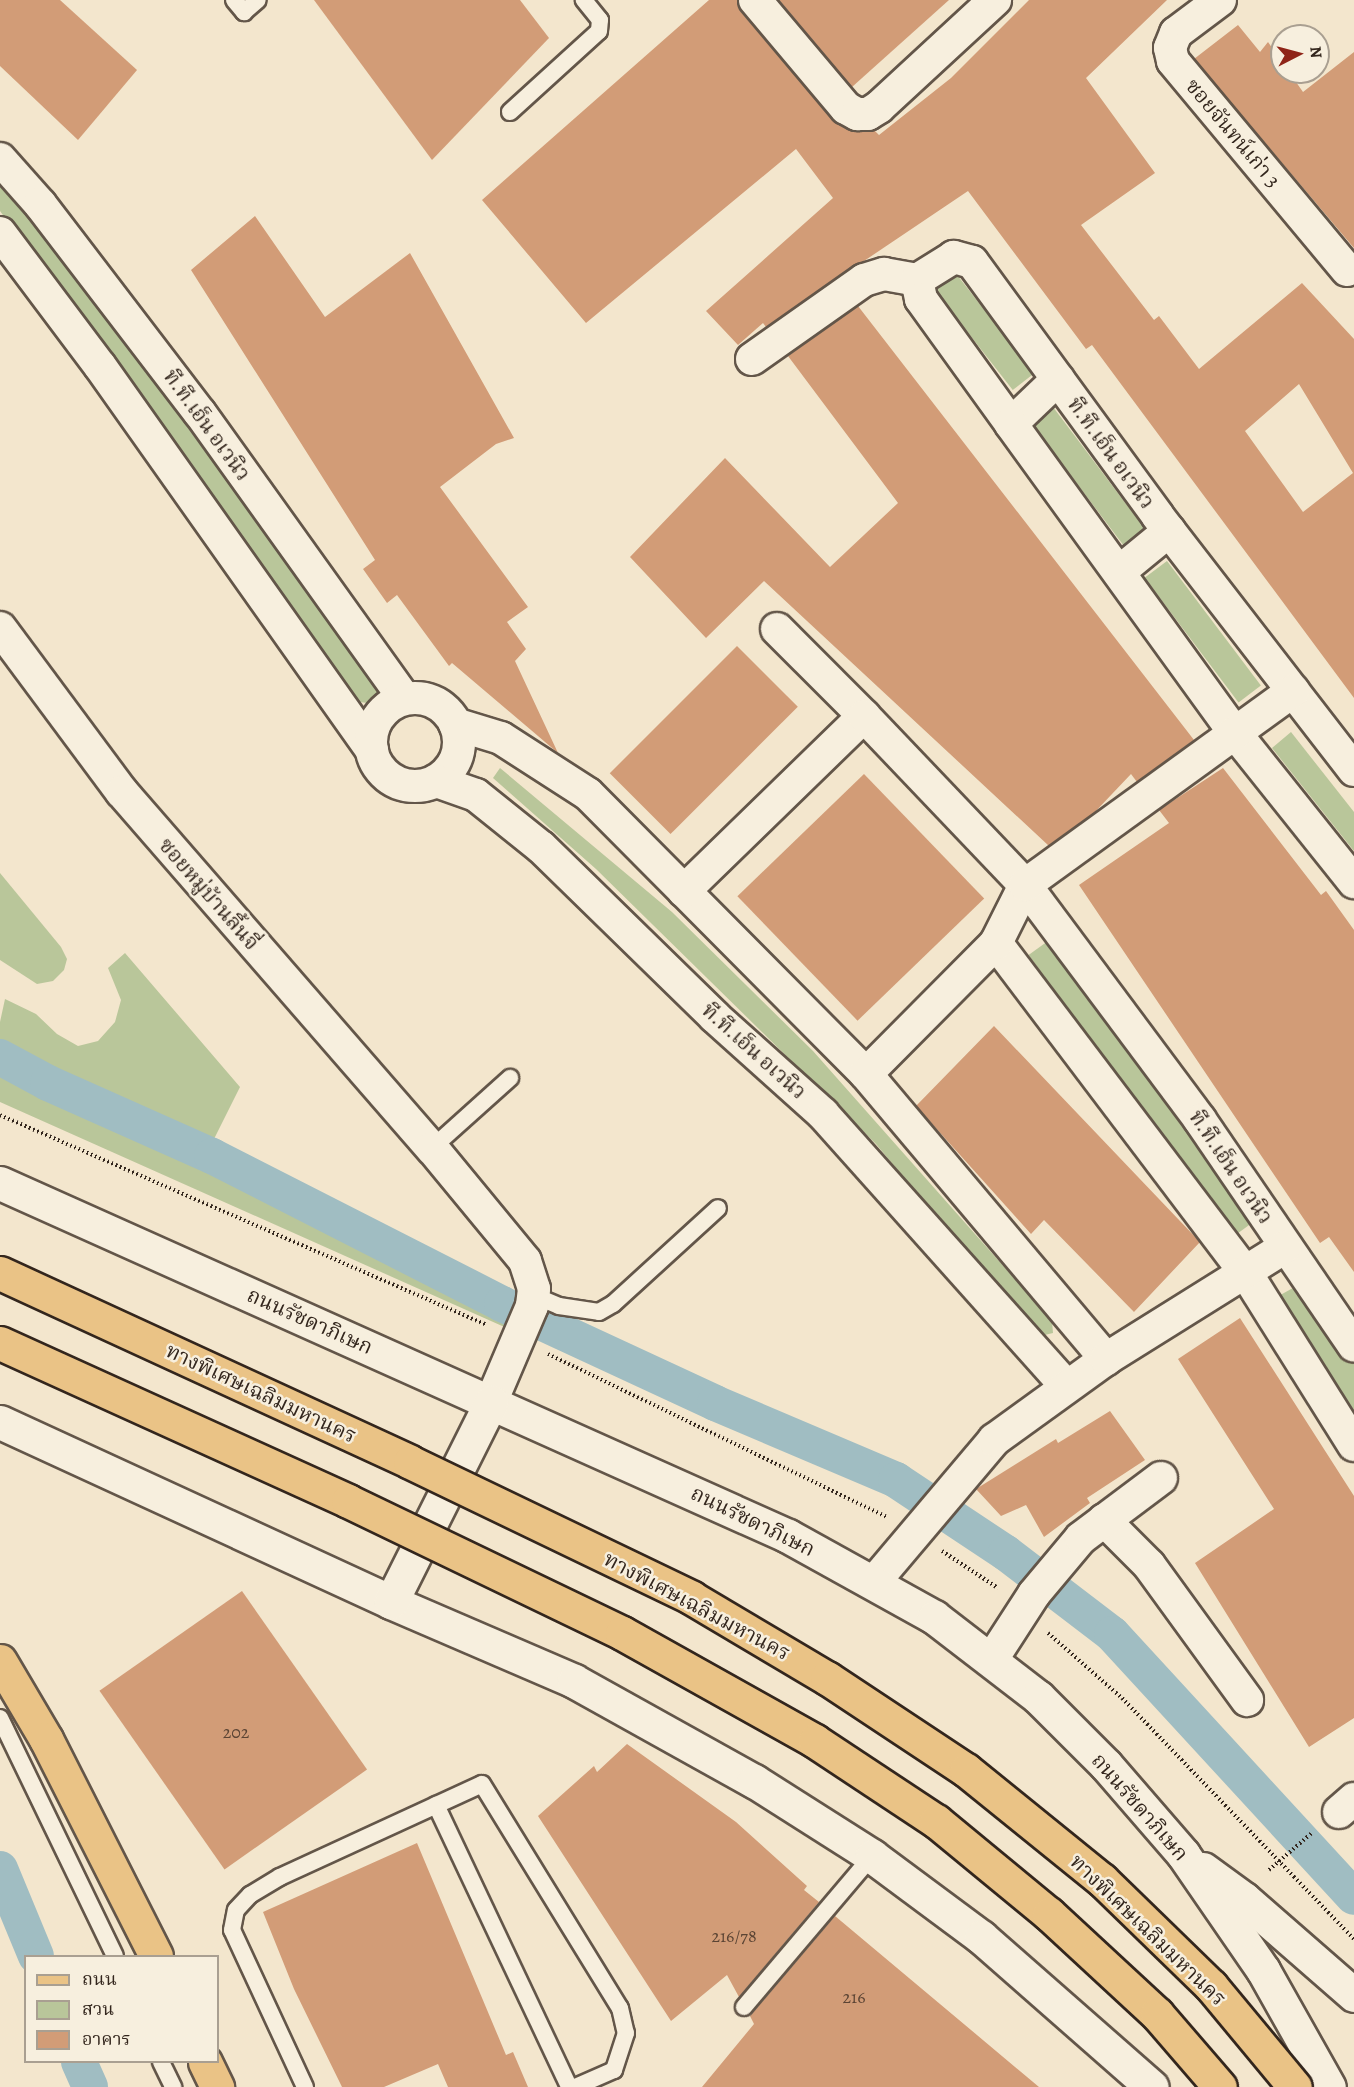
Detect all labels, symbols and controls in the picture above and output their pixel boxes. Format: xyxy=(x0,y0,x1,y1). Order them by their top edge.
north arrow xyxy=(1270,24,1330,84)
text: N xyxy=(1304,45,1327,59)
street label: ซอยจันทน์เก่า 3 xyxy=(1180,74,1286,192)
street label: ที.ที.เอ็น อเวนิว xyxy=(158,364,256,486)
street label: ที.ที.เอ็น อเวนิว xyxy=(1062,392,1160,514)
street label: ซอยหมู่บ้านลิ้นจี่ xyxy=(154,833,264,955)
street label: ที.ที.เอ็น อเวนิว xyxy=(697,998,811,1104)
street label: ที.ที.เอ็น อเวนิว xyxy=(1184,1105,1278,1229)
street label: ถนนรัชดาภิเษก xyxy=(243,1282,377,1360)
street label: ทางพิเศษเฉลิมมหานคร xyxy=(162,1338,360,1448)
street label: ถนนรัชดาภิเษก xyxy=(687,1480,819,1562)
street label: ทางพิเศษเฉลิมมหานคร xyxy=(600,1546,794,1666)
house number: 202 xyxy=(223,1721,249,1743)
street label: ถนนรัชดาภิเษก xyxy=(1086,1748,1194,1866)
street label: ทางพิเศษเฉลิมมหานคร xyxy=(1065,1849,1231,2011)
house number: 216/78 xyxy=(711,1925,757,1947)
legend xyxy=(24,1955,219,2063)
text: ถนน xyxy=(82,1967,117,1991)
house number: 216 xyxy=(842,1986,866,2008)
text: สวน xyxy=(82,1997,114,2021)
text: อาคาร xyxy=(82,2027,131,2051)

